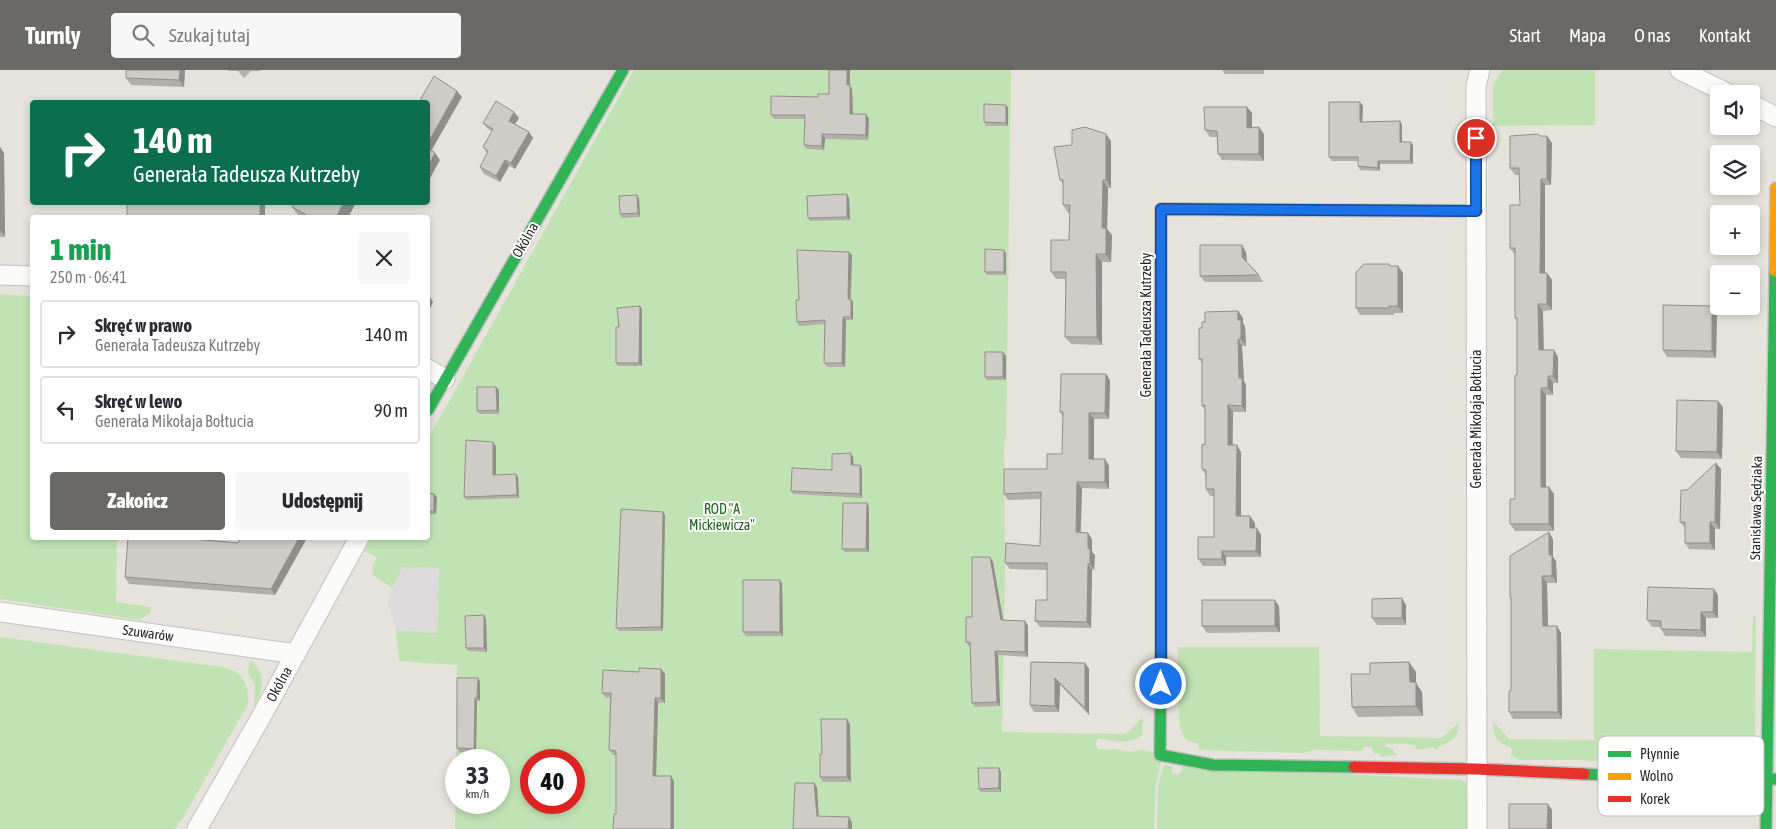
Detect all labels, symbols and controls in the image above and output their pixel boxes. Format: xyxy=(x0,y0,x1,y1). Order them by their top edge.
search box xyxy=(111,13,461,58)
icon: search xyxy=(129,21,157,49)
text: Turnly xyxy=(25,22,81,49)
text: Szukaj tutaj xyxy=(169,24,250,46)
text: Start xyxy=(1509,25,1541,46)
text: Mapa xyxy=(1569,25,1606,46)
text: O nas xyxy=(1634,25,1671,46)
text: Kontakt xyxy=(1699,25,1751,46)
map controls xyxy=(1710,85,1760,315)
button: sound xyxy=(1710,85,1760,135)
pin xyxy=(1455,117,1497,159)
icon: right xyxy=(50,120,115,185)
text: 140 m xyxy=(133,120,212,160)
icon: arrive xyxy=(1462,124,1490,152)
button: layers xyxy=(1710,145,1760,195)
text: Generała Tadeusza Kutrzeby xyxy=(133,161,360,187)
button: + xyxy=(1710,205,1760,255)
street label: Okólna xyxy=(509,220,541,260)
text: 1 min xyxy=(50,232,111,266)
button: close xyxy=(358,232,410,284)
street label: Generała Tadeusza Kutrzeby xyxy=(1138,253,1154,397)
button: − xyxy=(1710,265,1760,315)
text: 250 m · 06:41 xyxy=(50,268,127,286)
text: Skręć w prawo xyxy=(95,314,192,336)
icon: right xyxy=(52,320,80,348)
text: 140 m xyxy=(365,323,408,345)
text: Generała Tadeusza Kutrzeby xyxy=(95,336,260,354)
street label: Generała Mikołaja Bołtucia xyxy=(1468,350,1484,488)
text: Skręć w lewo xyxy=(95,390,182,412)
icon: left xyxy=(52,396,80,424)
text: 90 m xyxy=(374,399,408,421)
text: Generała Mikołaja Bołtucia xyxy=(95,412,254,430)
street label: Stanisława Sędziaka xyxy=(1747,456,1765,560)
button: Zakończ xyxy=(50,472,225,530)
button: Udostępnij xyxy=(235,472,410,530)
park label: ROD "A Mickiewicza" xyxy=(689,501,755,533)
street label: Szuwarów xyxy=(121,622,175,645)
position arrow xyxy=(1134,657,1186,709)
street label: Okólna xyxy=(263,664,295,704)
legend xyxy=(1598,736,1764,816)
text: Płynnie xyxy=(1640,746,1679,762)
speed limit sign: 40 xyxy=(520,749,585,814)
text: 33 xyxy=(466,761,489,789)
text: Wolno xyxy=(1640,768,1673,784)
text: km/h xyxy=(466,787,489,801)
text: Korek xyxy=(1640,791,1670,807)

